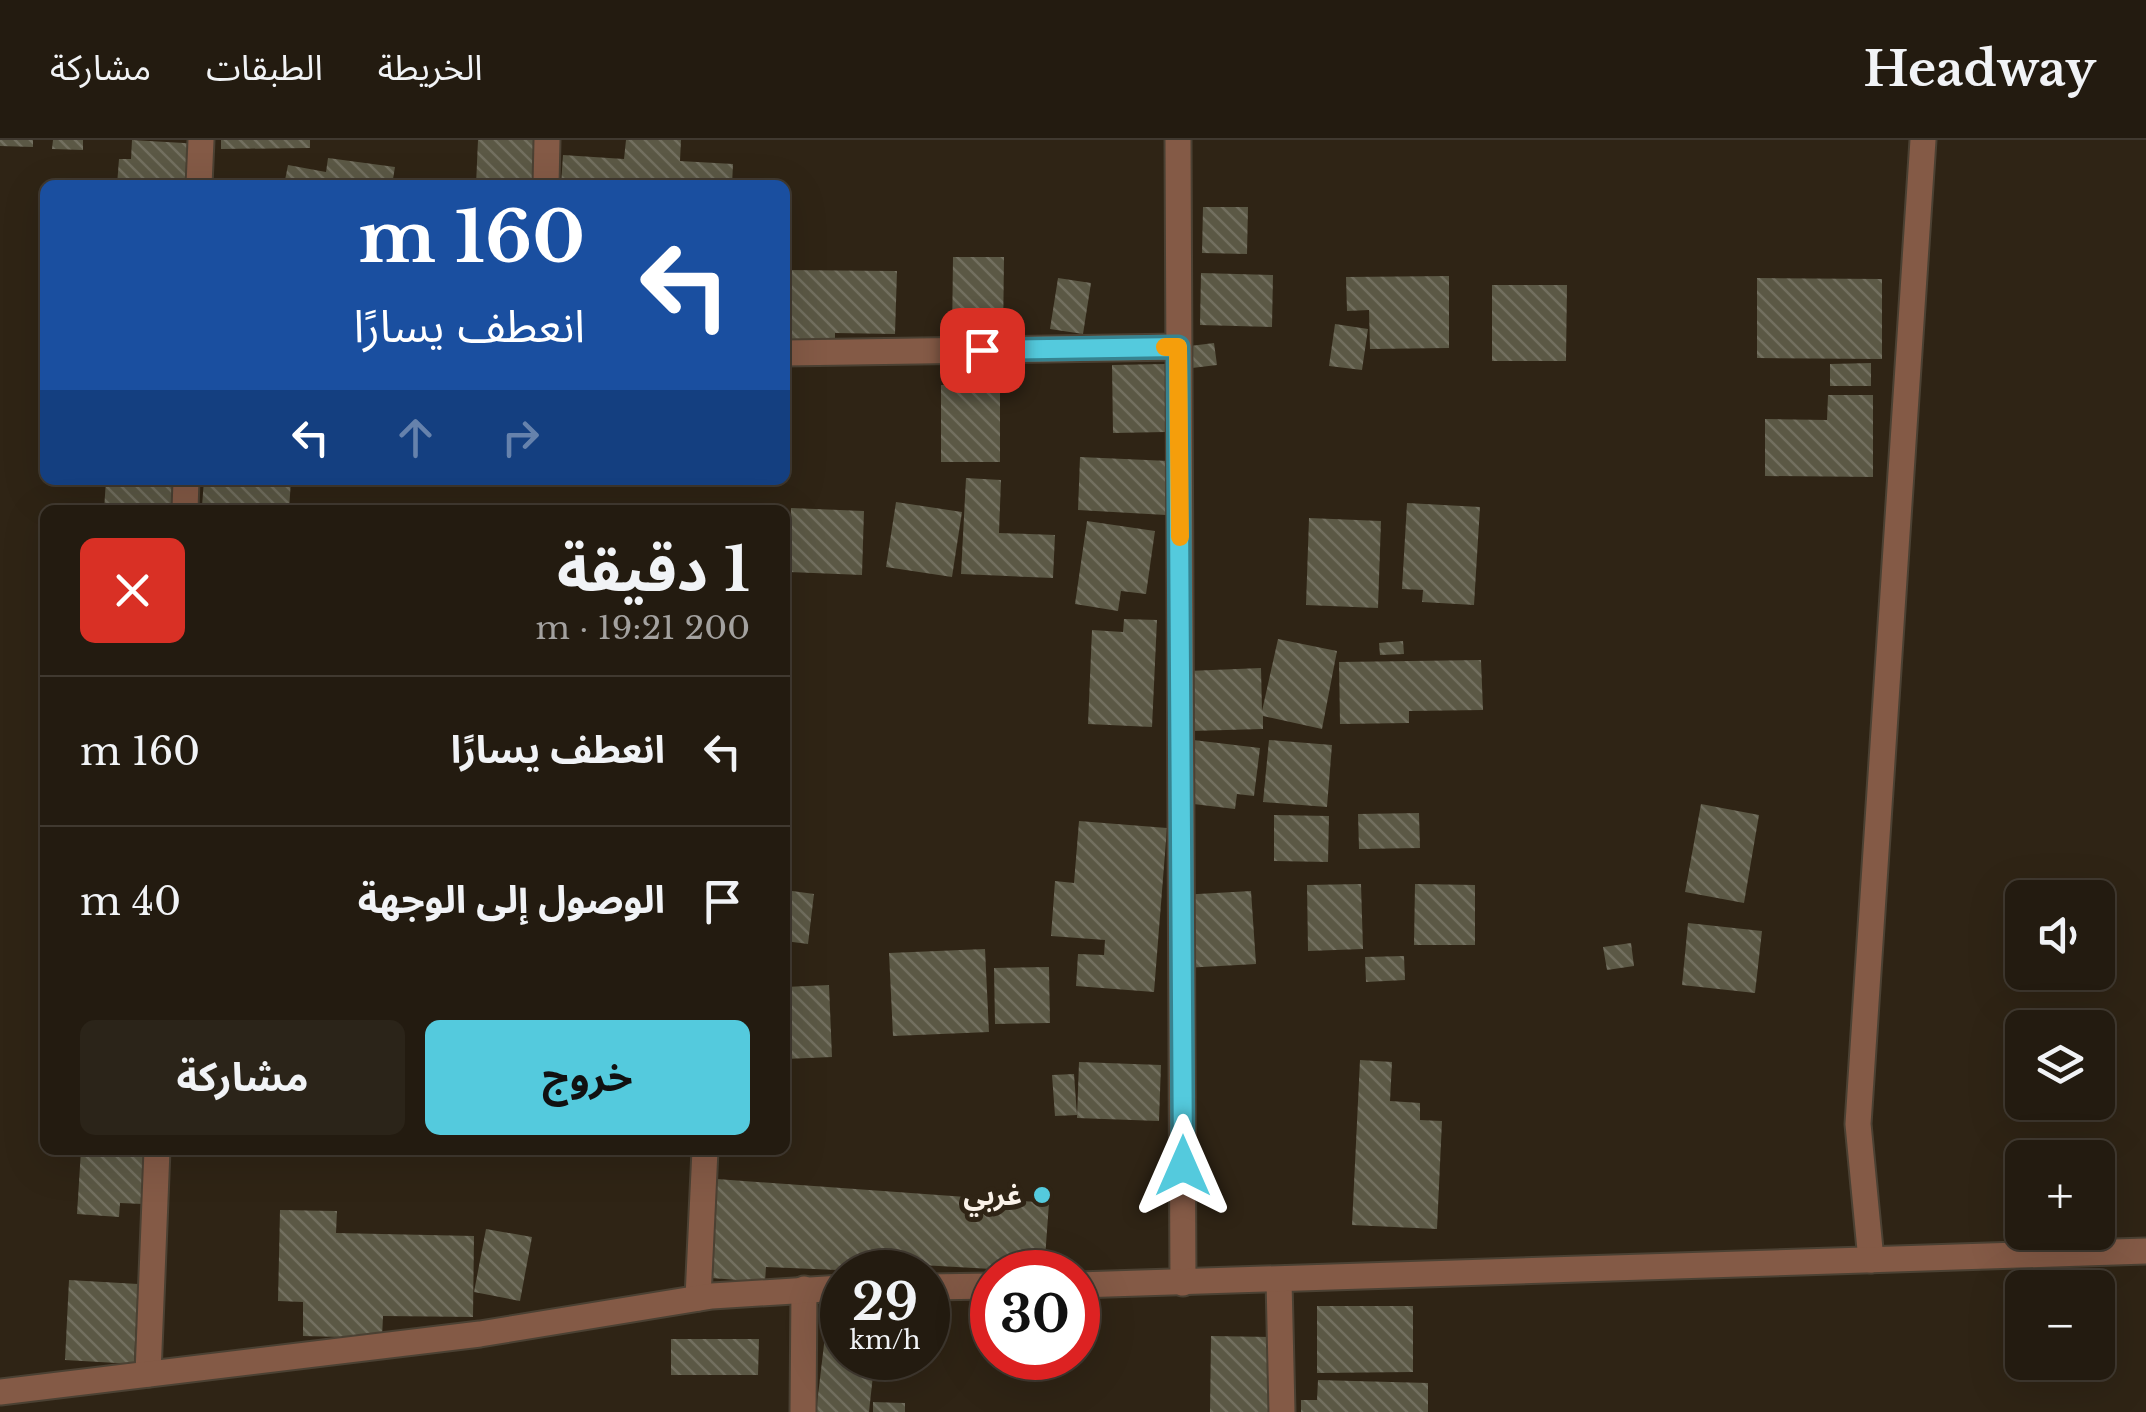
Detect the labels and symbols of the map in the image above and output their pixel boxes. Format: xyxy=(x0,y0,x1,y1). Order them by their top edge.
pin xyxy=(940,308,1025,393)
position arrow xyxy=(1131,1114,1235,1218)
place label: غربي xyxy=(963,1178,1022,1217)
marker: غربي xyxy=(1031,1184,1053,1206)
speed limit sign: 30 xyxy=(970,1250,1100,1380)

